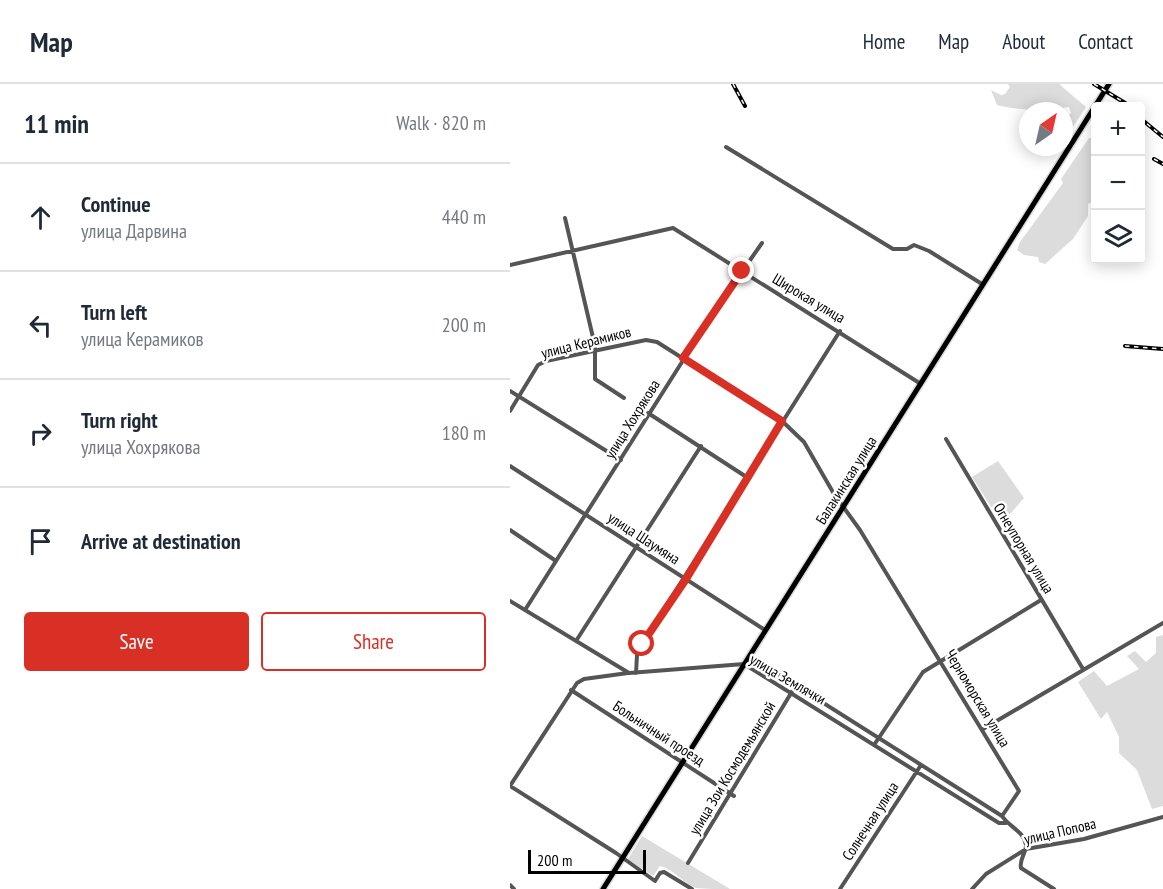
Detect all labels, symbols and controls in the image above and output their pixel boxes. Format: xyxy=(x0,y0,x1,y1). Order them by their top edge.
text: Map xyxy=(30,23,73,60)
text: Home xyxy=(863,28,905,55)
text: Map xyxy=(938,28,969,55)
text: About xyxy=(1002,28,1045,55)
text: Contact xyxy=(1078,28,1133,55)
north arrow xyxy=(1019,102,1073,156)
map controls xyxy=(1091,102,1145,264)
button: + xyxy=(1091,102,1145,156)
text: 11 min xyxy=(24,107,89,140)
text: Walk · 820 m xyxy=(396,110,486,136)
button: − xyxy=(1091,156,1145,210)
text: Continue xyxy=(81,190,151,218)
icon: ahead xyxy=(24,201,57,234)
text: 440 m xyxy=(442,204,486,230)
button: layers xyxy=(1091,210,1145,264)
text: улица Дарвина xyxy=(81,218,187,244)
route end xyxy=(728,257,754,283)
street label: Широкая улица xyxy=(769,269,849,327)
text: Turn left xyxy=(81,298,147,326)
icon: left xyxy=(24,309,57,342)
text: 200 m xyxy=(442,312,486,338)
street label: улица Керамиков xyxy=(539,322,633,362)
text: улица Керамиков xyxy=(81,326,204,352)
street label: улица Хохрякова xyxy=(600,376,664,462)
text: Turn right xyxy=(81,406,158,434)
icon: right xyxy=(24,417,57,450)
text: 180 m xyxy=(442,420,486,446)
street label: Балакинская улица xyxy=(811,432,881,528)
text: улица Хохрякова xyxy=(81,434,201,460)
street label: Огнеупорная улица xyxy=(989,499,1059,597)
street label: улица Шаумяна xyxy=(604,508,684,568)
icon: arrive xyxy=(24,525,57,558)
text: Arrive at destination xyxy=(81,527,241,555)
button: Save xyxy=(24,612,249,671)
button: Share xyxy=(261,612,486,671)
route start xyxy=(628,630,654,656)
street label: Черноморская улица xyxy=(941,646,1015,750)
street label: улица Землячки xyxy=(747,650,829,708)
street label: Больничный проезд xyxy=(609,696,709,770)
street label: улица Зои Космодемьянской xyxy=(685,698,779,838)
street label: Солнечная улица xyxy=(838,778,902,864)
street label: улица Попова xyxy=(1022,813,1098,849)
scale bar xyxy=(528,847,646,874)
text: 200 m xyxy=(537,850,572,870)

